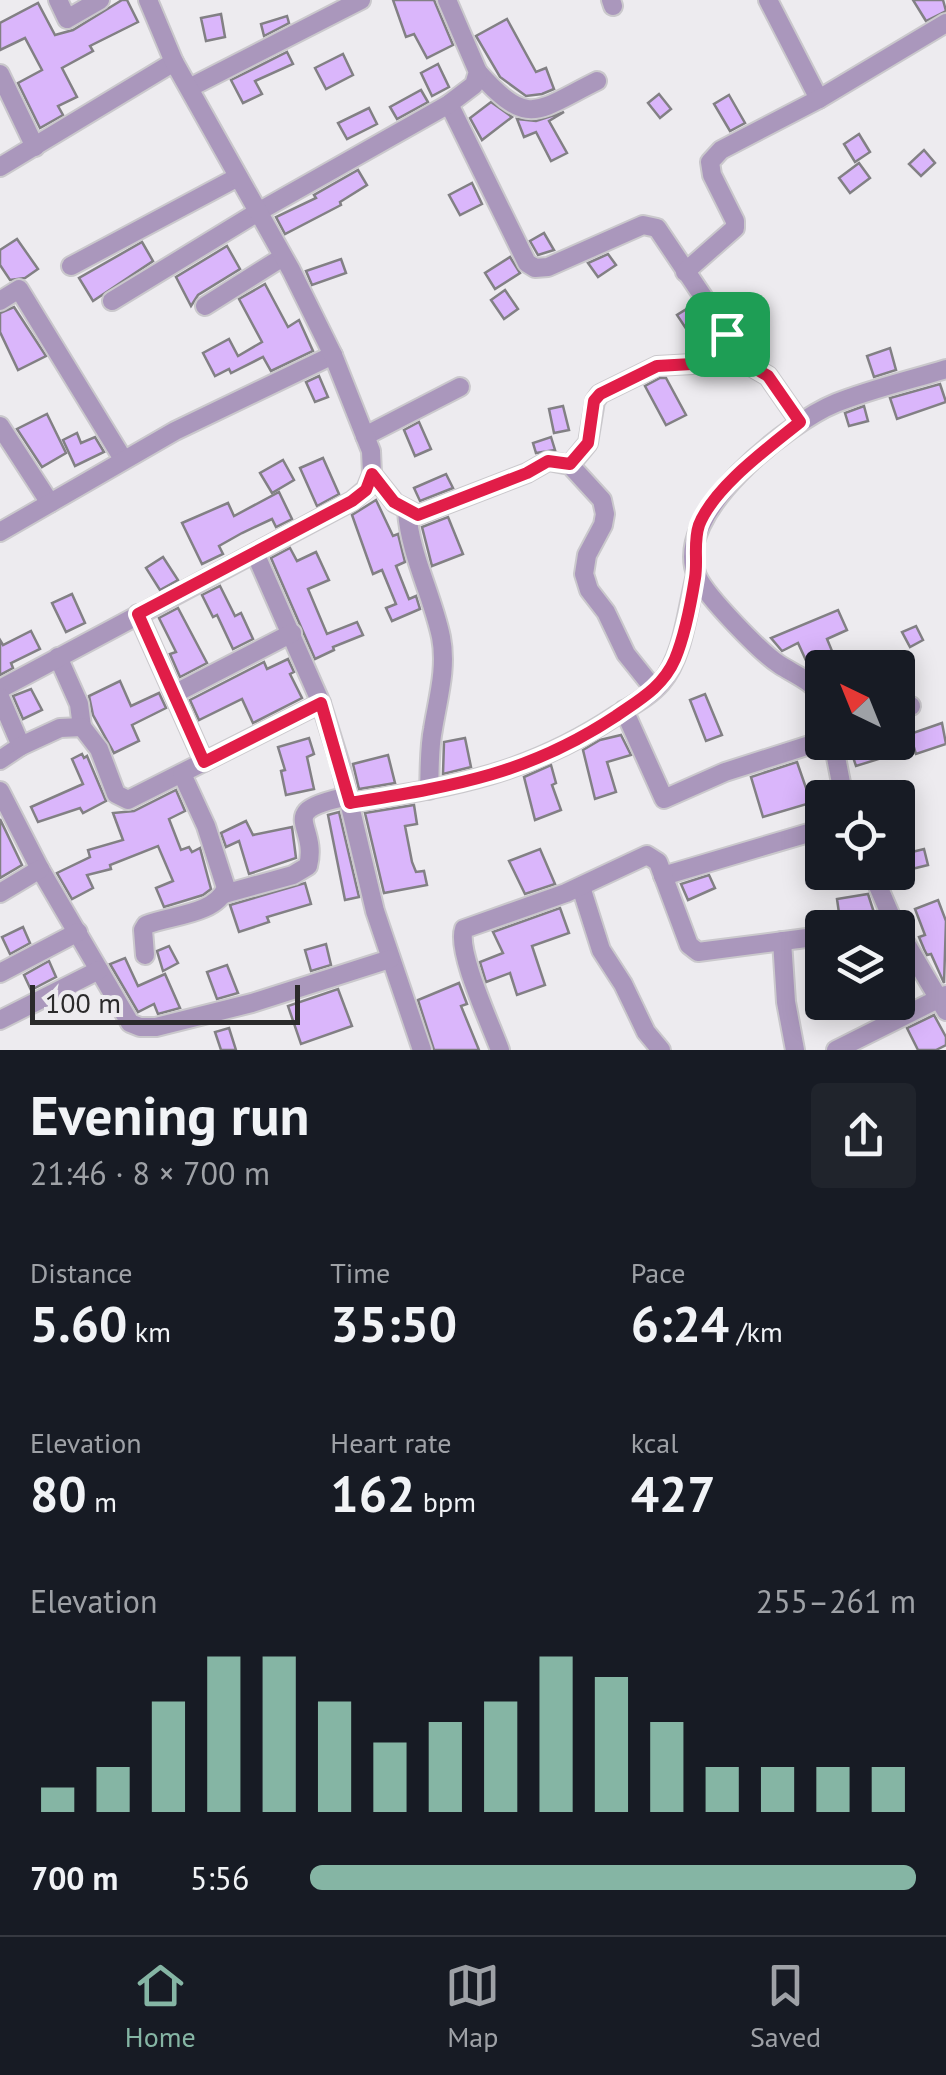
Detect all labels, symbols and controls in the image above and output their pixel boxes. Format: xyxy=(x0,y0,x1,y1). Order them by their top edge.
pin xyxy=(685,292,770,377)
icon: arrive xyxy=(700,307,755,362)
north arrow xyxy=(805,650,915,760)
map controls xyxy=(805,650,915,1020)
button: locate xyxy=(805,780,915,890)
button: layers xyxy=(805,910,915,1020)
scale bar xyxy=(30,980,300,1024)
text: 100 m xyxy=(45,984,121,1021)
text: Evening run xyxy=(30,1079,310,1150)
button: share xyxy=(811,1083,916,1188)
text: 21:46 · 8 × 700 m xyxy=(30,1152,270,1194)
text: Distance xyxy=(30,1254,133,1291)
text: Time xyxy=(330,1254,390,1291)
text: Pace xyxy=(631,1254,685,1291)
text: 5.60 xyxy=(30,1291,127,1356)
text: 35:50 xyxy=(330,1291,457,1356)
text: 6:24 xyxy=(631,1291,729,1356)
text: km xyxy=(127,1313,171,1350)
text: /km xyxy=(729,1313,783,1350)
text: Elevation xyxy=(30,1424,142,1461)
text: Heart rate xyxy=(330,1424,451,1461)
text: kcal xyxy=(631,1424,678,1461)
text: 80 xyxy=(30,1461,87,1526)
text: 162 xyxy=(330,1461,415,1526)
text: 427 xyxy=(631,1461,716,1526)
text: m xyxy=(87,1483,117,1520)
text: bpm xyxy=(415,1483,476,1520)
text: Elevation xyxy=(30,1580,157,1622)
text: 255–261 m xyxy=(756,1580,916,1622)
text: 700 m xyxy=(30,1857,118,1899)
text: 5:56 xyxy=(190,1857,249,1899)
tab: Home xyxy=(125,1958,196,2055)
tab: Map xyxy=(445,1958,500,2055)
tab: Saved xyxy=(750,1958,821,2055)

